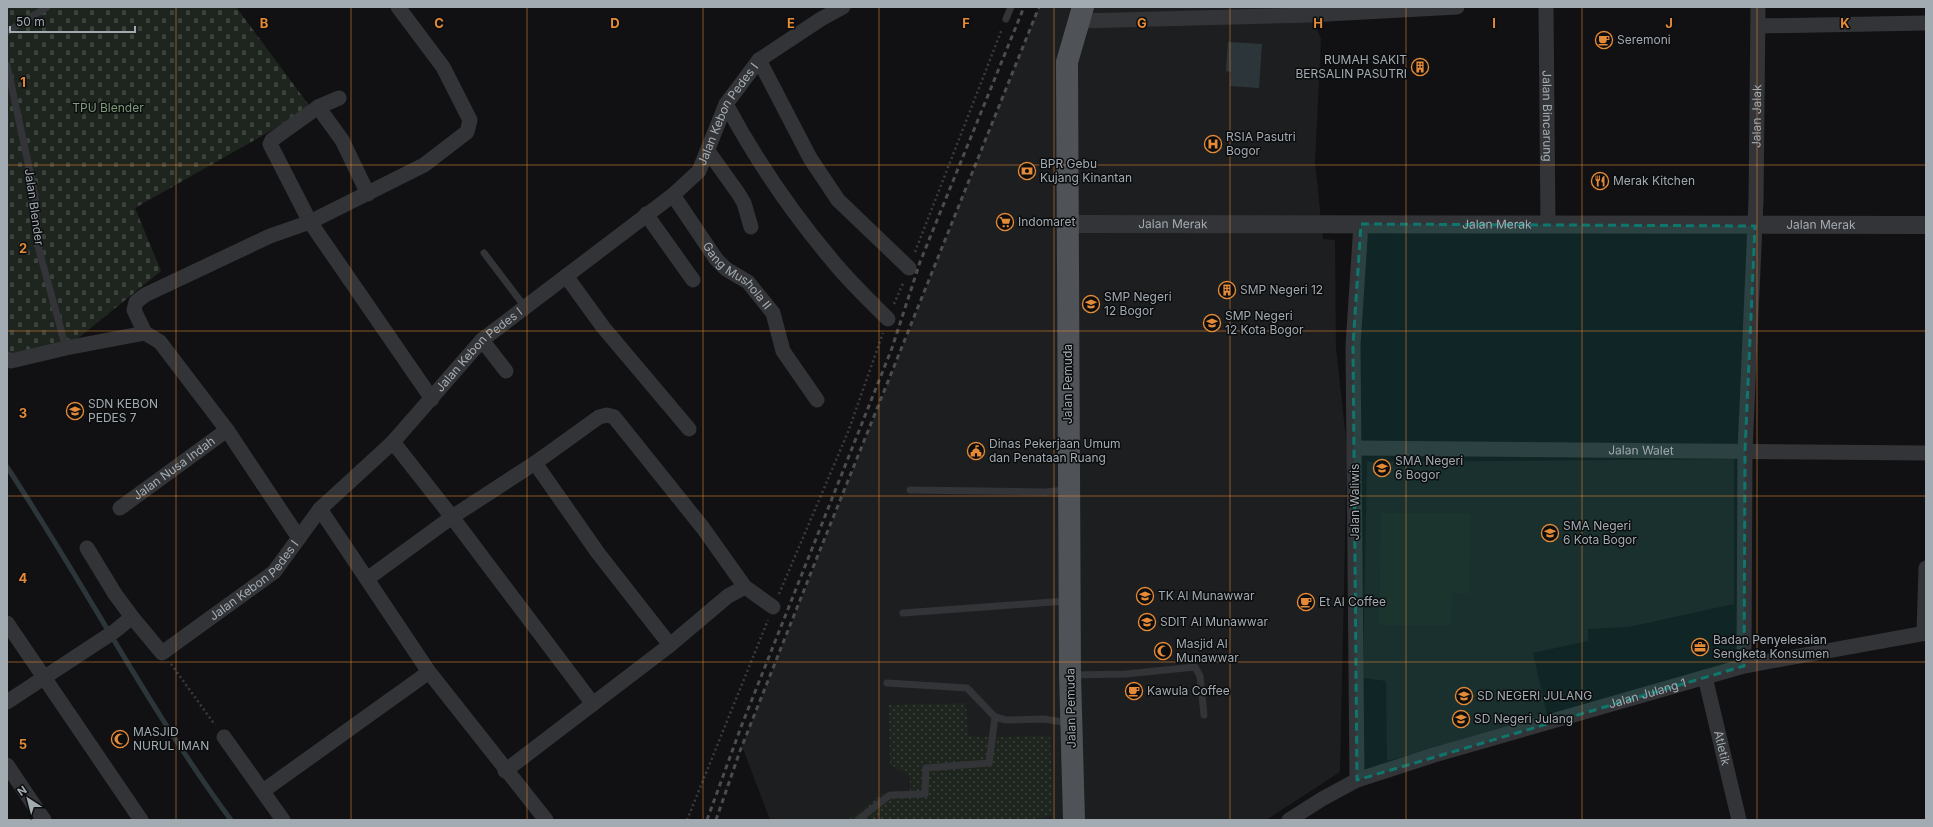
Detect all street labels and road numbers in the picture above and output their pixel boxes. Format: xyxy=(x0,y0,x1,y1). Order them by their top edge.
street label: Jalan Kebon Pedes I xyxy=(694,60,761,168)
street label: Jalan Bincarung xyxy=(1540,70,1555,162)
street label: Jalan Jalak xyxy=(1749,84,1764,148)
street label: Jalan Blender xyxy=(22,168,47,247)
street label: Jalan Merak xyxy=(1138,216,1208,231)
street label: Jalan Merak xyxy=(1462,216,1532,232)
street label: Jalan Merak xyxy=(1786,217,1856,232)
street label: Gang Mushola II xyxy=(700,239,775,312)
street label: Jalan Kebon Pedes I xyxy=(432,304,525,395)
street label: Jalan Pemuda xyxy=(1060,344,1075,424)
street label: Jalan Nusa Indah xyxy=(130,433,218,503)
street label: Jalan Walet xyxy=(1608,442,1674,458)
street label: Jalan Waliwis xyxy=(1347,464,1362,540)
street label: Jalan Kebon Pedes I xyxy=(206,537,302,623)
street label: Jalan Pemuda xyxy=(1062,668,1079,748)
street label: Jalan Julang 1 xyxy=(1607,675,1688,711)
street label: Atletik xyxy=(1711,729,1734,767)

